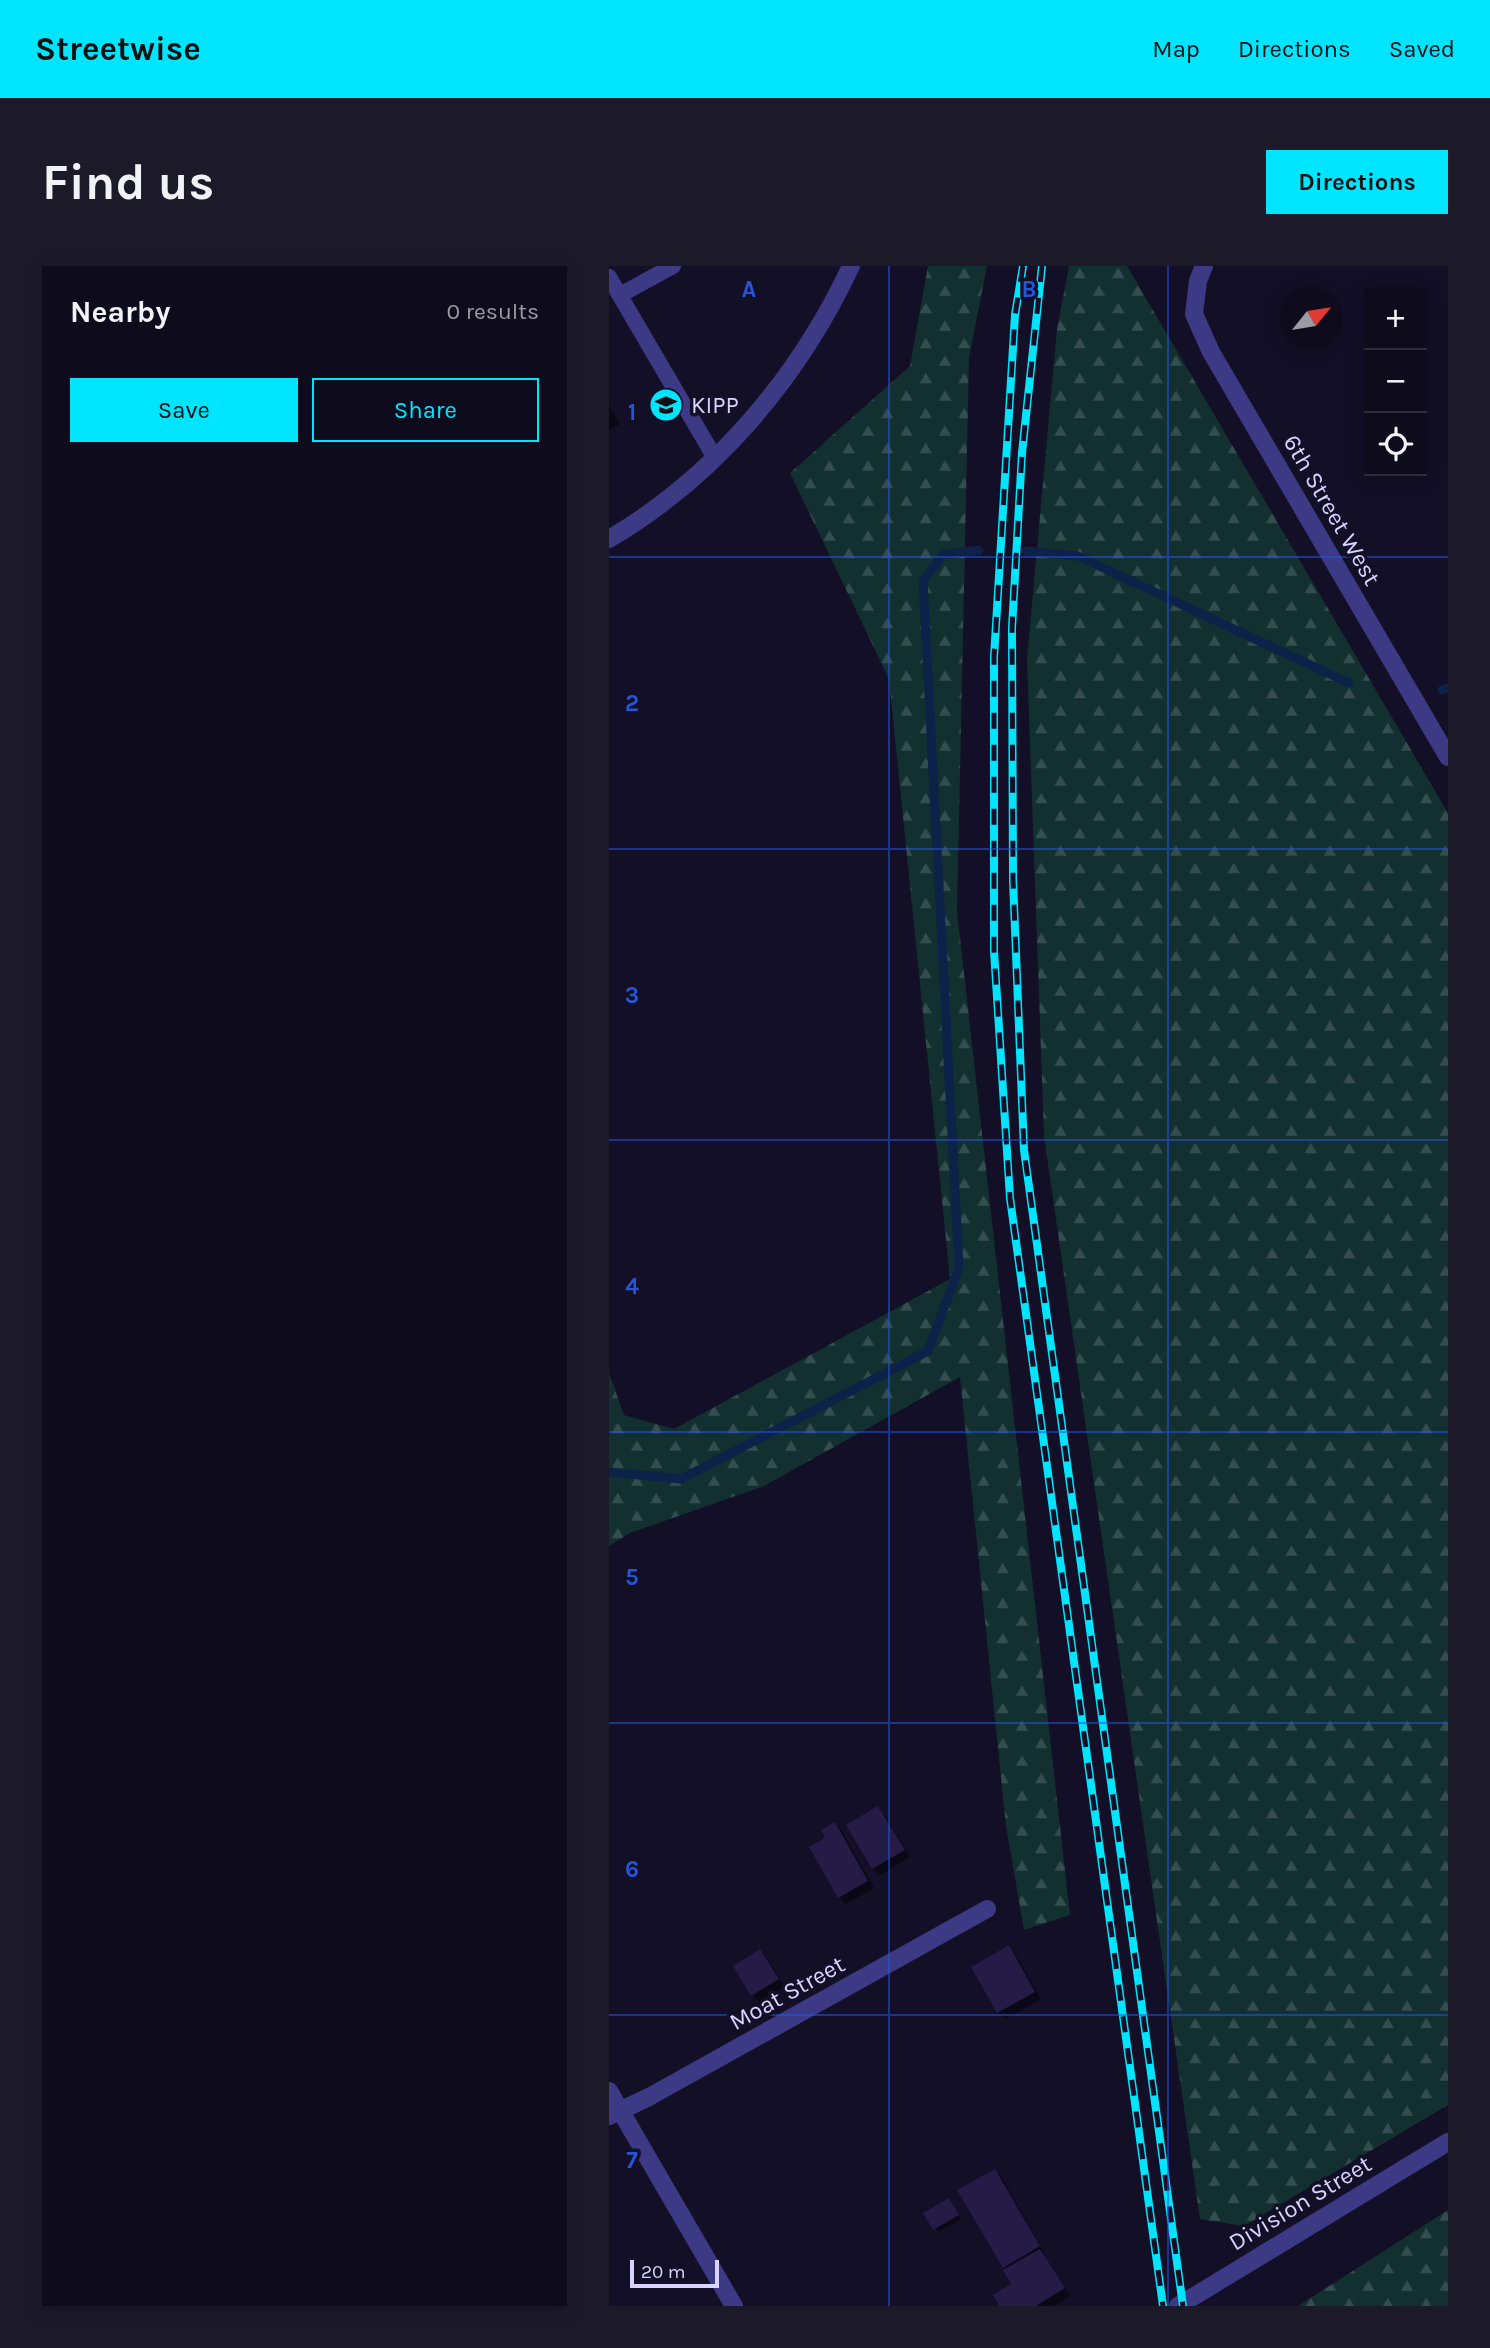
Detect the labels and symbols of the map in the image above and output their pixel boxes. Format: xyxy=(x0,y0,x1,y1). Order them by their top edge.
text: A xyxy=(742,276,756,303)
text: B xyxy=(1022,276,1036,303)
north arrow xyxy=(1280,287,1343,350)
school or university icon: KIPP xyxy=(647,386,685,424)
place label: KIPP xyxy=(691,391,739,419)
text: 1 xyxy=(628,399,636,426)
street label: 6th Street West xyxy=(1278,430,1386,590)
text: 2 xyxy=(625,690,639,717)
text: 3 xyxy=(625,982,639,1009)
text: 4 xyxy=(625,1273,639,1300)
text: 5 xyxy=(625,1564,639,1591)
text: 6 xyxy=(625,1856,639,1883)
street label: Moat Street xyxy=(725,1950,849,2036)
text: 7 xyxy=(626,2147,638,2174)
street label: Division Street xyxy=(1224,2149,1376,2257)
scale bar xyxy=(630,2257,719,2289)

